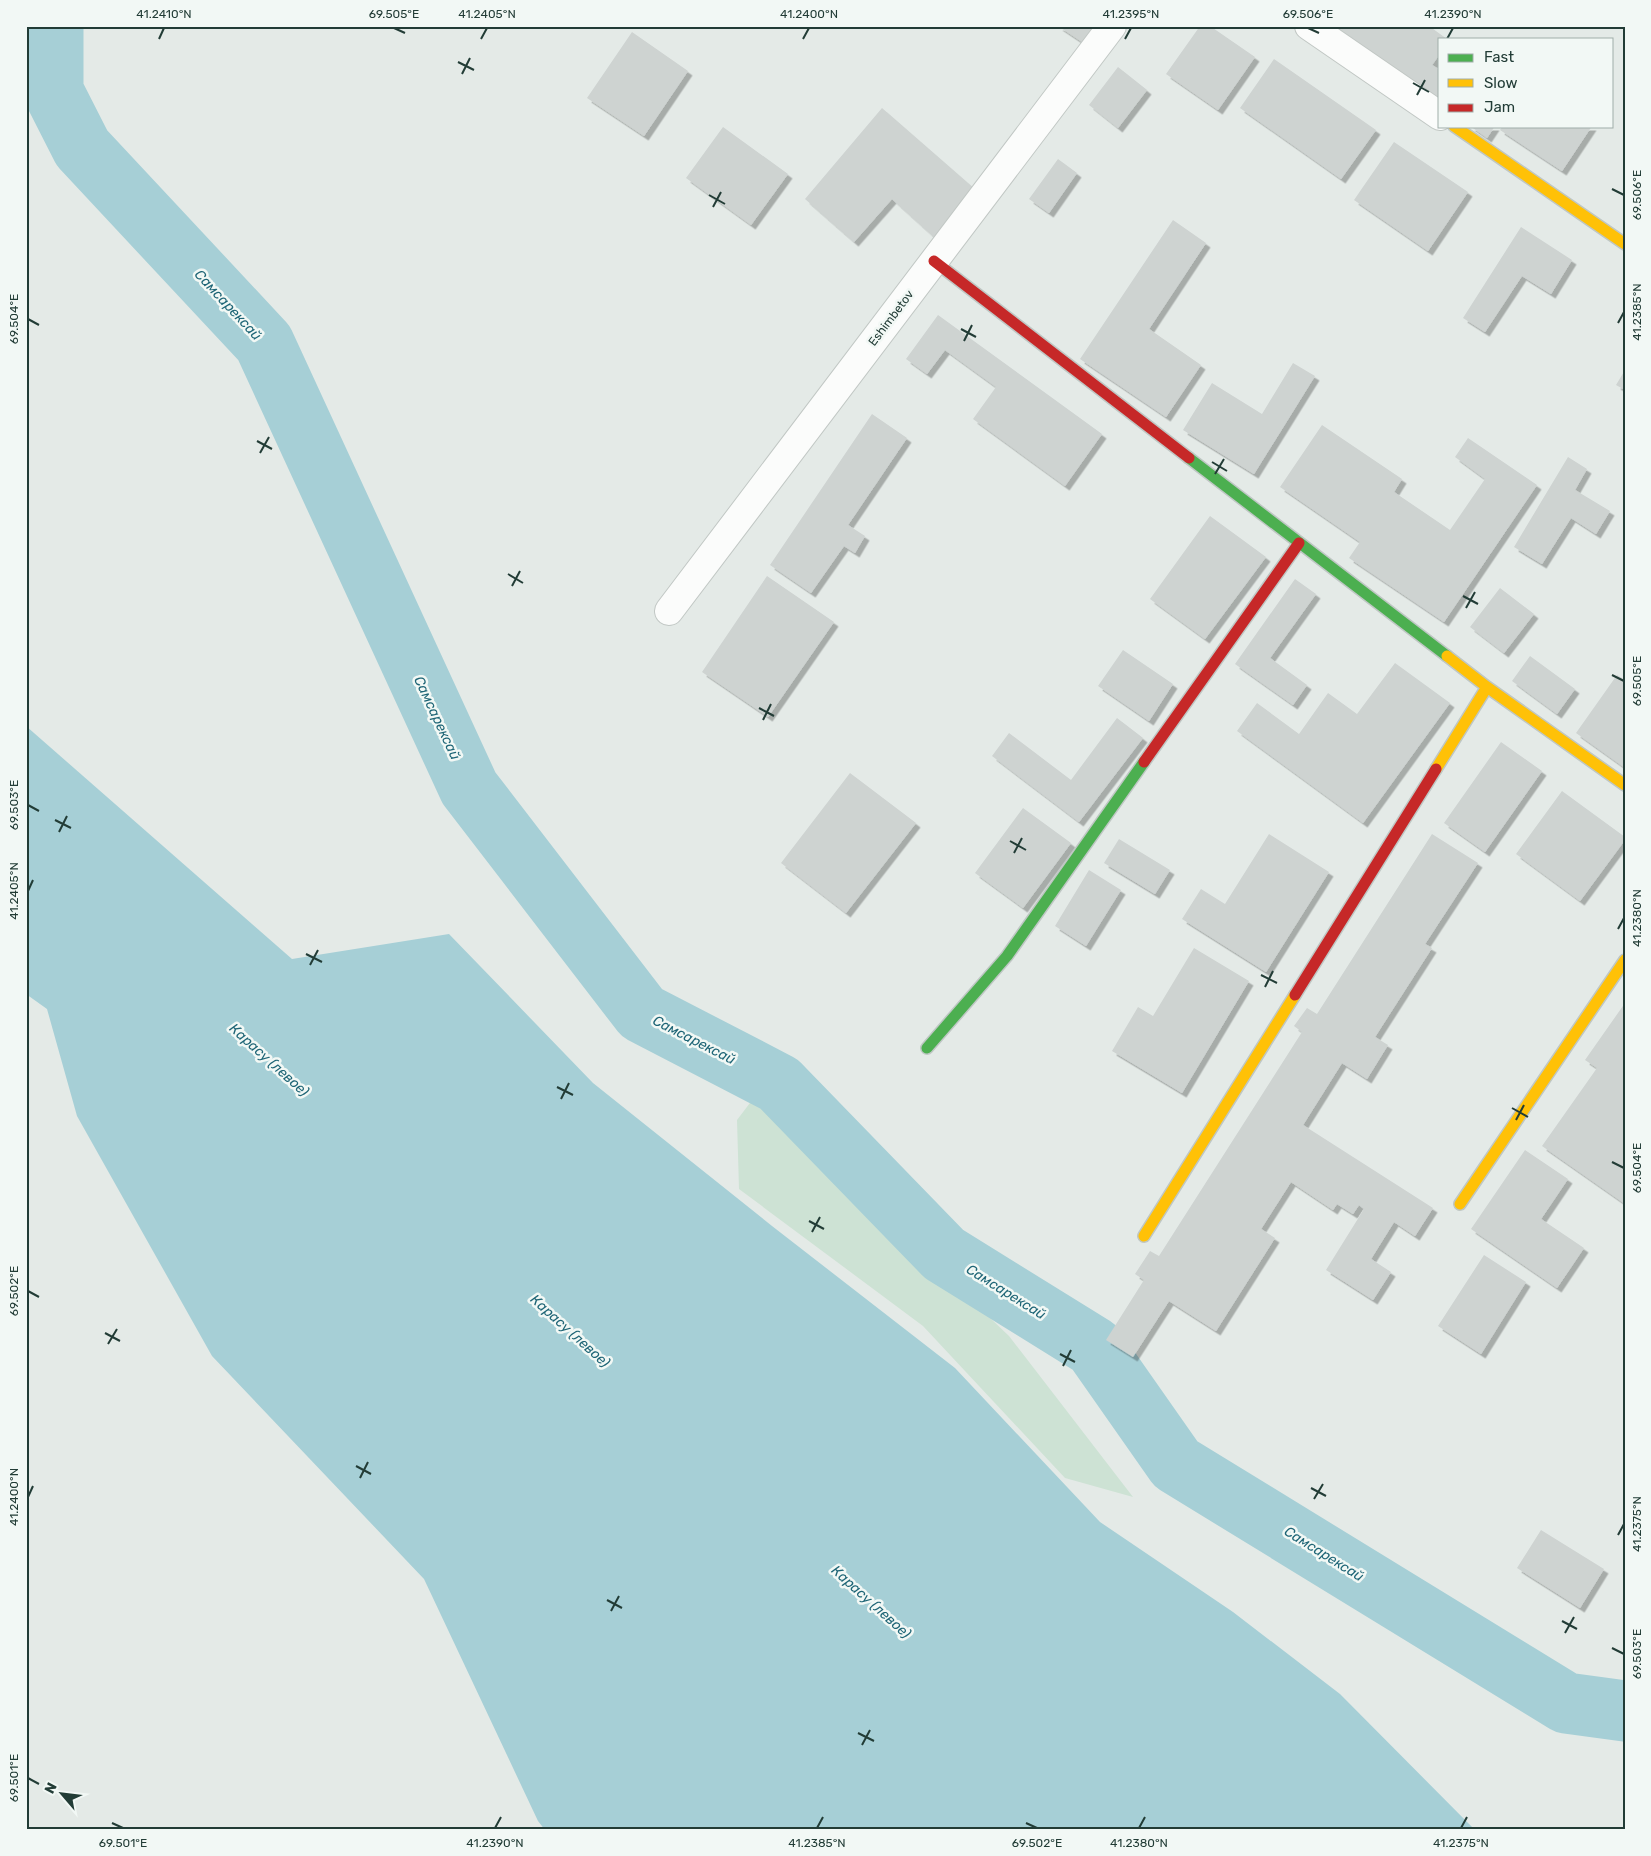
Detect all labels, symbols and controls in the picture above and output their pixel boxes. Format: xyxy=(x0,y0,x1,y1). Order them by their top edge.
text: 41.2410°N xyxy=(136,7,192,21)
text: 69.505°E xyxy=(369,7,419,21)
text: 41.2405°N xyxy=(458,7,516,21)
text: 41.2400°N xyxy=(780,7,838,21)
text: 41.2395°N xyxy=(1103,7,1159,21)
text: 69.506°E xyxy=(1283,7,1333,21)
text: 41.2390°N xyxy=(1424,7,1482,21)
legend xyxy=(1438,38,1614,128)
text: Fast xyxy=(1484,48,1514,66)
text: Slow xyxy=(1484,74,1517,92)
text: Jam xyxy=(1484,98,1515,116)
text: 69.506°E xyxy=(1630,170,1644,220)
water label: Самсарексай xyxy=(191,266,265,344)
text: 41.2385°N xyxy=(1630,283,1644,341)
street label: Eshimbetov xyxy=(866,287,917,349)
text: 69.504°E xyxy=(7,294,21,344)
text: 69.505°E xyxy=(1630,656,1644,706)
water label: Самсарексай xyxy=(410,673,464,763)
text: 69.503°E xyxy=(7,780,21,830)
text: 41.2405°N xyxy=(7,862,21,920)
text: 41.2380°N xyxy=(1630,889,1644,947)
water label: Самсарексай xyxy=(650,1012,739,1068)
water label: Карасу (левое) xyxy=(226,1020,312,1100)
text: 69.504°E xyxy=(1630,1143,1644,1193)
water label: Самсарексай xyxy=(963,1261,1049,1323)
text: 69.502°E xyxy=(7,1266,21,1316)
water label: Карасу (левое) xyxy=(527,1291,613,1371)
text: 41.2400°N xyxy=(7,1468,21,1526)
text: 41.2375°N xyxy=(1630,1496,1644,1552)
water label: Самсарексай xyxy=(1281,1523,1367,1585)
water label: Карасу (левое) xyxy=(828,1562,914,1642)
text: 69.503°E xyxy=(1630,1629,1644,1679)
text: 69.501°E xyxy=(7,1754,21,1802)
north arrow xyxy=(38,1768,88,1818)
text: N xyxy=(41,1780,61,1797)
text: 69.501°E xyxy=(99,1836,147,1850)
text: 41.2390°N xyxy=(466,1836,524,1850)
text: 41.2385°N xyxy=(788,1836,846,1850)
text: 69.502°E xyxy=(1012,1836,1062,1850)
text: 41.2380°N xyxy=(1110,1836,1168,1850)
text: 41.2375°N xyxy=(1433,1836,1489,1850)

